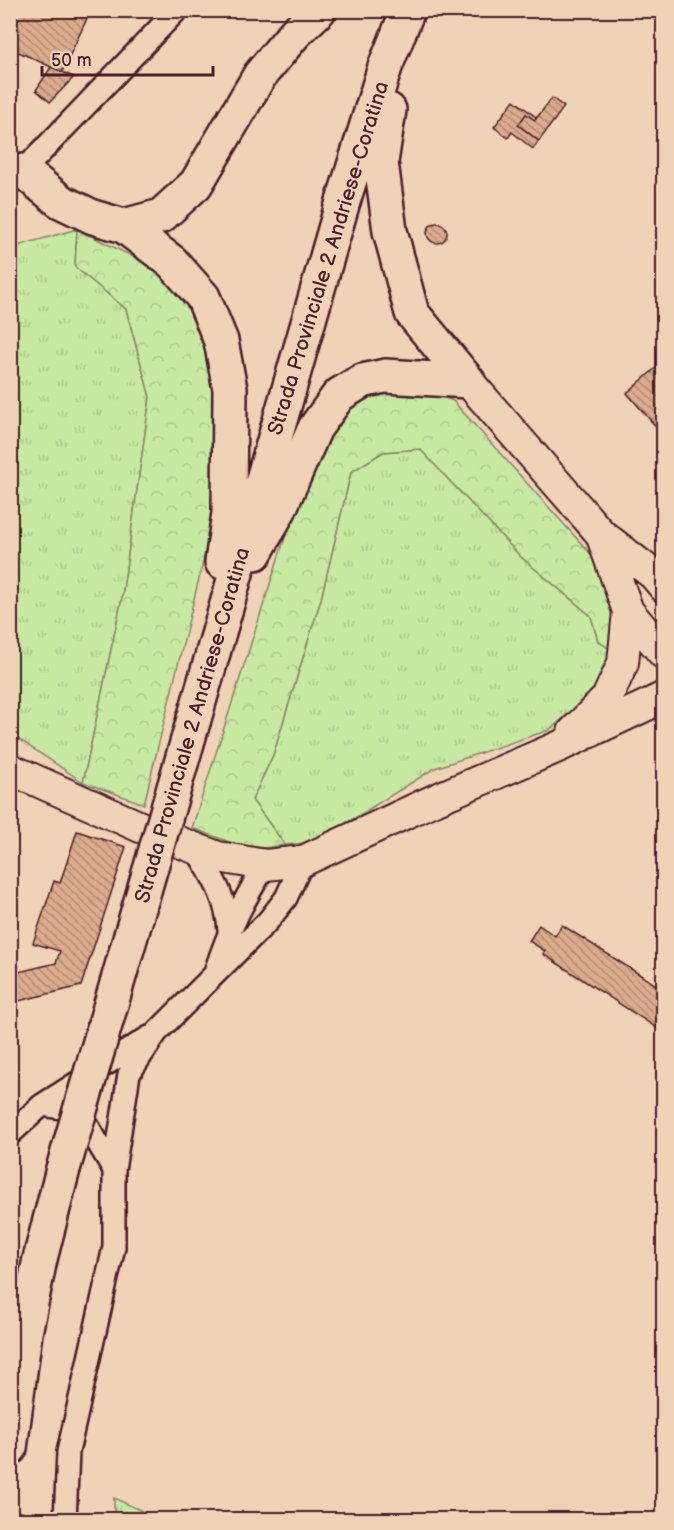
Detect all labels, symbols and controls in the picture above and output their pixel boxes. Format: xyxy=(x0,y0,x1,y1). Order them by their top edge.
scale bar xyxy=(42,39,213,77)
text: 50 m xyxy=(51,50,92,71)
street label: Strada Provinciale 2 Andriese-Coratina xyxy=(263,78,394,438)
street label: Strada Provinciale 2 Andriese-Coratina xyxy=(130,544,255,906)

